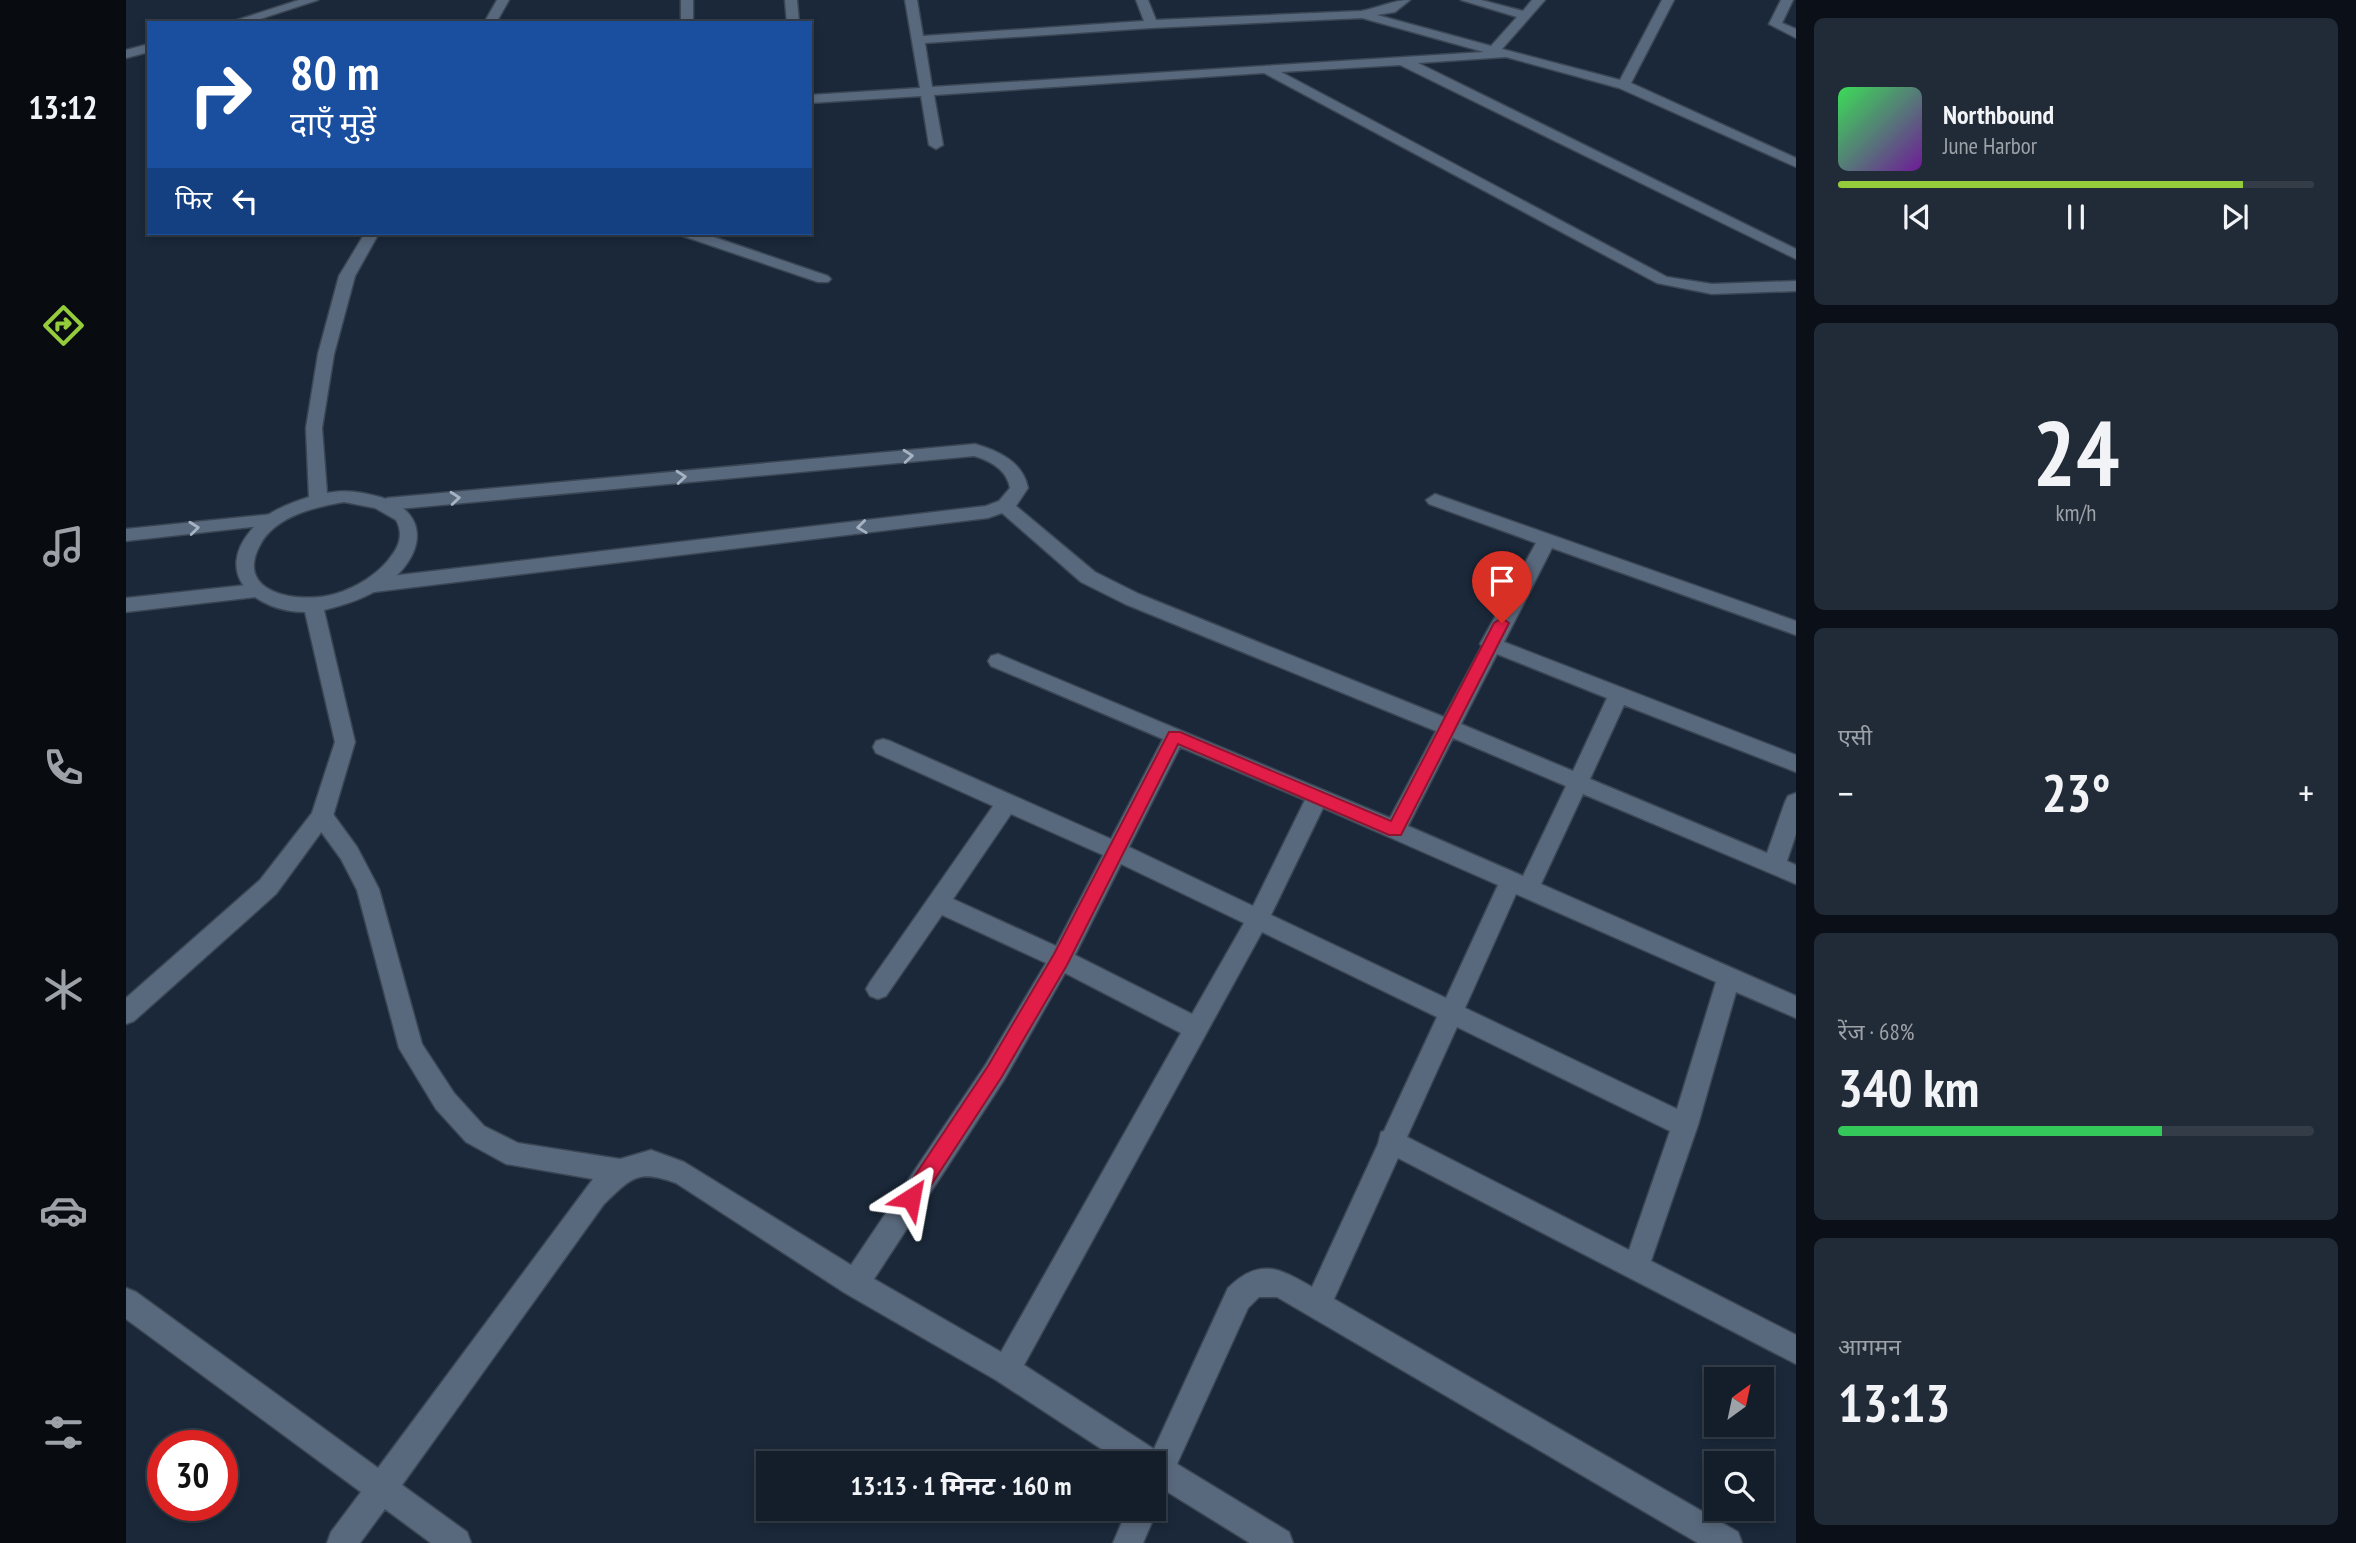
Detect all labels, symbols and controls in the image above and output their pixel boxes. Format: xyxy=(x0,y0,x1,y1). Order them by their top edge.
text: 80 m xyxy=(290,40,379,104)
icon: right xyxy=(175,49,266,140)
text: 13:12 xyxy=(28,86,98,128)
text: Northbound xyxy=(1943,98,2054,131)
text: दाएँ मुड़ें xyxy=(290,102,376,144)
text: June Harbor xyxy=(1943,131,2037,160)
icon: left xyxy=(226,182,264,220)
text: फिर xyxy=(175,183,212,216)
icon: previous xyxy=(1898,198,1936,236)
icon: pause xyxy=(2057,198,2095,236)
icon: next xyxy=(2216,198,2254,236)
icon: directions xyxy=(39,301,88,350)
text: 24 xyxy=(2033,393,2120,511)
one-way arrow xyxy=(903,449,914,464)
one-way arrow xyxy=(676,470,687,485)
one-way arrow xyxy=(450,491,461,506)
text: km/h xyxy=(2056,498,2096,527)
one-way arrow xyxy=(856,519,867,534)
one-way arrow xyxy=(188,520,200,535)
icon: music xyxy=(39,522,88,571)
pin xyxy=(1472,551,1532,623)
icon: arrive xyxy=(1483,562,1521,600)
text: एसी xyxy=(1838,722,1872,751)
icon: phone xyxy=(39,743,88,792)
text: 23° xyxy=(2042,759,2110,826)
text: − xyxy=(1838,768,1854,817)
text: + xyxy=(2298,768,2314,817)
icon: climate xyxy=(39,965,88,1014)
text: रेंज · 68% xyxy=(1838,1017,1914,1046)
text: 340 km xyxy=(1838,1054,1979,1121)
position arrow xyxy=(874,1161,948,1235)
icon: car xyxy=(39,1186,88,1235)
text: आगमन xyxy=(1838,1332,1901,1361)
north arrow xyxy=(1704,1367,1774,1437)
map controls xyxy=(1704,1367,1774,1521)
text: 13:13 xyxy=(1838,1369,1950,1436)
icon: filters xyxy=(39,1408,88,1457)
speed limit sign: 30 xyxy=(147,1430,238,1521)
button: search xyxy=(1704,1451,1774,1521)
text: 13:13 · 1 मिनट · 160 m xyxy=(851,1469,1071,1502)

